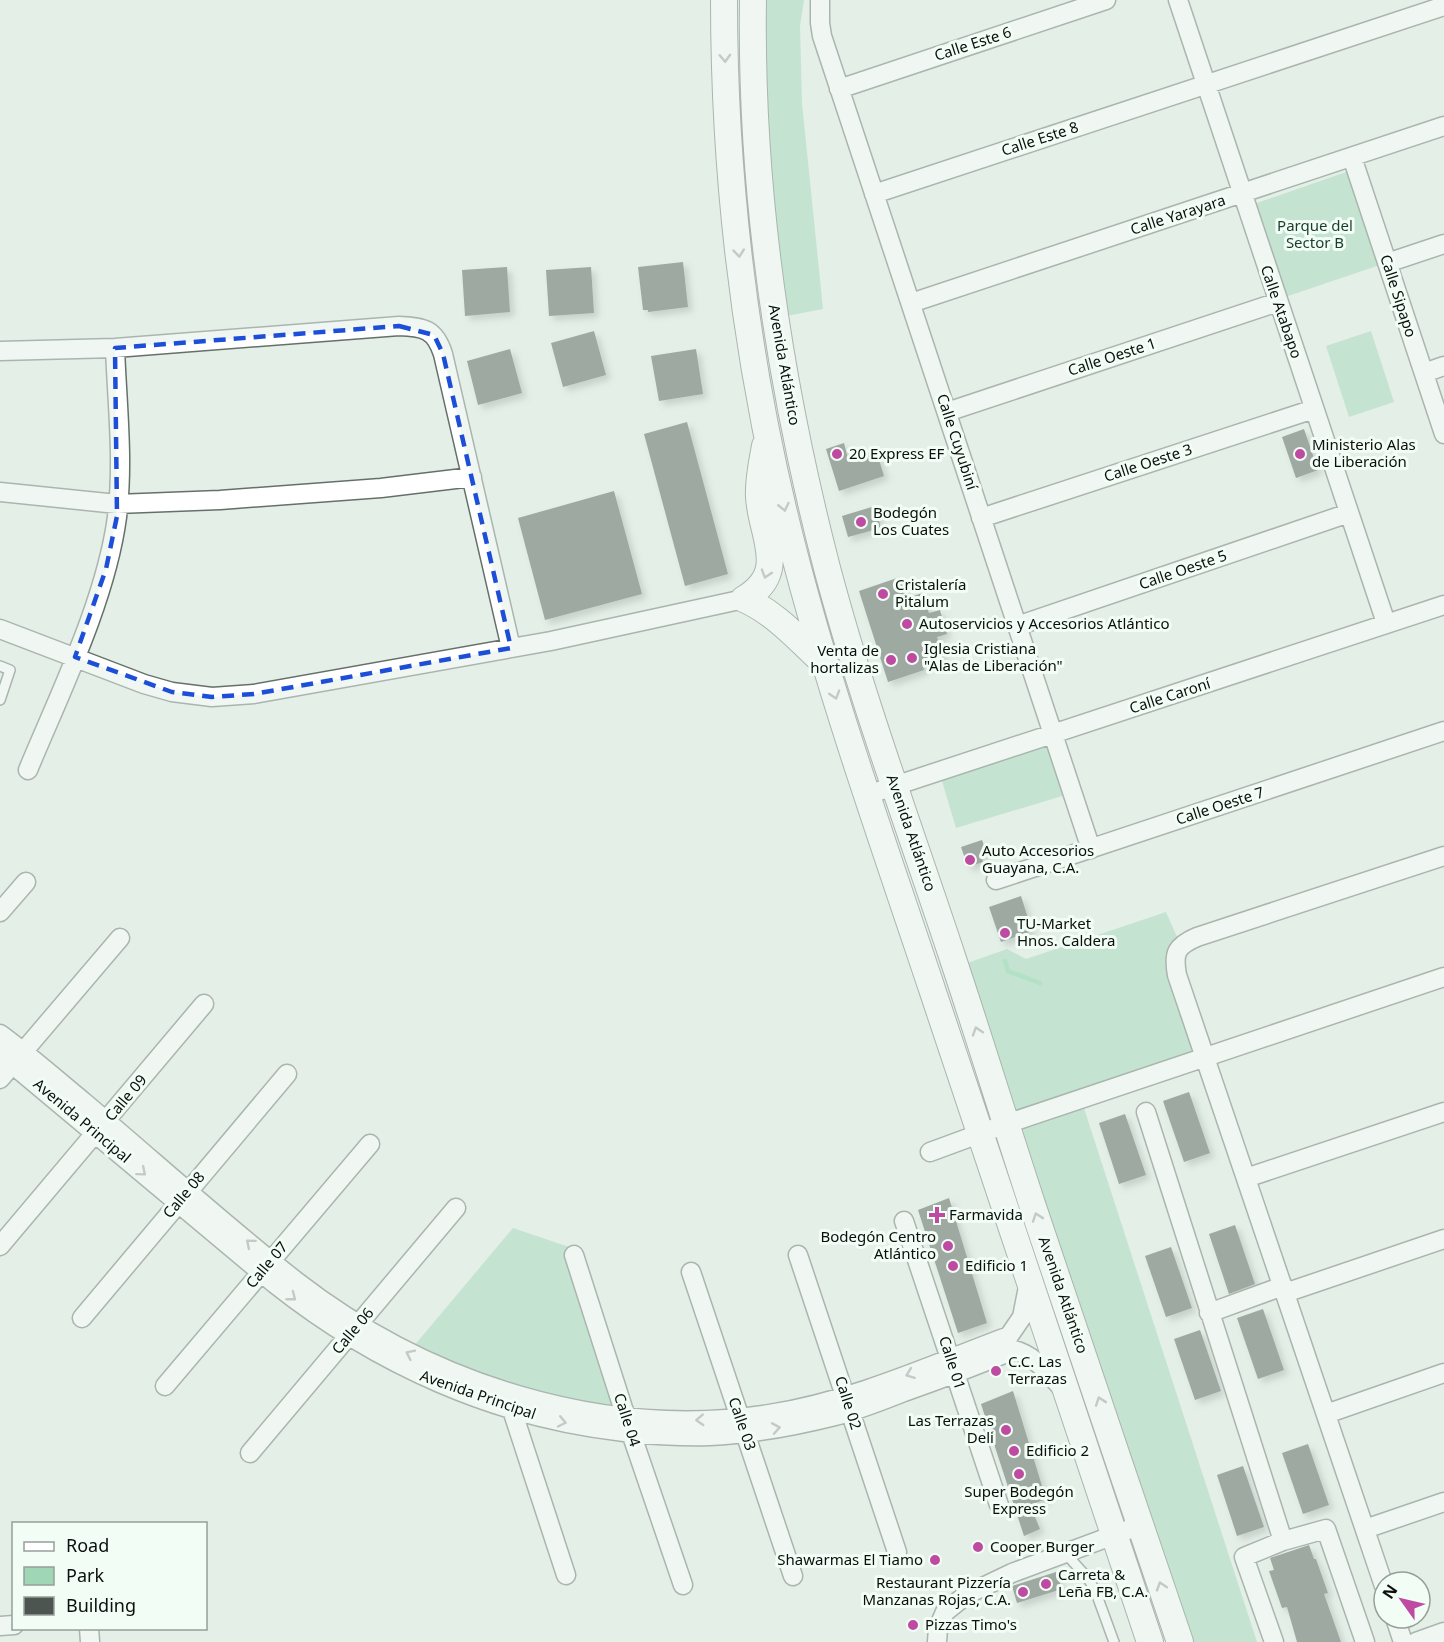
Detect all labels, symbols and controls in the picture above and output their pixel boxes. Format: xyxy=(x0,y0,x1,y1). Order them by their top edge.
street label: Calle Este 6 xyxy=(932,21,1014,65)
one-way arrow xyxy=(719,54,731,63)
street label: Calle Este 8 xyxy=(999,116,1081,160)
street label: Calle Yarayara xyxy=(1128,189,1228,239)
park label: Parque del Sector B xyxy=(1277,215,1353,252)
one-way arrow xyxy=(732,248,745,257)
street label: Calle Sipapo xyxy=(1376,252,1422,340)
street label: Calle Atabapo xyxy=(1257,262,1307,361)
street label: Avenida Atlántico xyxy=(765,303,805,427)
street label: Calle Oeste 1 xyxy=(1065,332,1158,380)
street label: Calle Cuyubiní xyxy=(933,391,983,493)
place label: Ministerio Alas de Liberación xyxy=(1312,434,1416,471)
street label: Calle Oeste 3 xyxy=(1101,438,1194,486)
place label: 20 Express EF xyxy=(849,443,945,463)
marker: 20 Express EF xyxy=(830,447,844,461)
marker: Ministerio Alas de Liberación xyxy=(1293,447,1307,461)
one-way arrow xyxy=(776,502,789,512)
place label: Bodegón Los Cuates xyxy=(873,502,949,539)
marker: Bodegón Los Cuates xyxy=(854,515,868,529)
street label: Calle Oeste 5 xyxy=(1136,545,1229,593)
one-way arrow xyxy=(761,568,773,579)
place label: Cristalería Pitalum xyxy=(895,574,966,611)
marker: Cristalería Pitalum xyxy=(876,587,890,601)
place label: Autoservicios y Accesorios Atlántico xyxy=(919,613,1170,633)
marker: Autoservicios y Accesorios Atlántico xyxy=(900,617,914,631)
place label: Iglesia Cristiana "Alas de Liberación" xyxy=(924,638,1063,675)
place label: Venta de hortalizas xyxy=(810,640,879,677)
marker: Iglesia Cristiana "Alas de Liberación" xyxy=(905,651,919,665)
marker: Venta de hortalizas xyxy=(884,653,898,667)
street label: Calle Caroní xyxy=(1127,672,1214,718)
one-way arrow xyxy=(828,689,840,700)
street label: Avenida Atlántico xyxy=(883,772,941,894)
street label: Calle Oeste 7 xyxy=(1173,781,1266,829)
place label: Auto Accesorios Guayana, C.A. xyxy=(982,840,1094,877)
marker: Auto Accesorios Guayana, C.A. xyxy=(963,853,977,867)
place label: TU-Market Hnos. Caldera xyxy=(1017,913,1115,950)
marker: TU-Market Hnos. Caldera xyxy=(998,926,1012,940)
one-way arrow xyxy=(971,1026,984,1037)
street label: Calle 09 xyxy=(100,1070,151,1125)
street label: Avenida Principal xyxy=(30,1074,136,1167)
one-way arrow xyxy=(135,1165,146,1176)
street label: Calle 08 xyxy=(158,1167,209,1222)
place label: Farmavida xyxy=(949,1204,1023,1224)
marker: Farmavida xyxy=(930,1208,944,1222)
one-way arrow xyxy=(1031,1212,1044,1223)
place label: Bodegón Centro Atlántico xyxy=(820,1226,936,1263)
street label: Avenida Atlántico xyxy=(1035,1234,1093,1356)
street label: Calle 07 xyxy=(241,1237,292,1292)
one-way arrow xyxy=(246,1239,257,1250)
marker: Bodegón Centro Atlántico xyxy=(941,1239,955,1253)
place label: Edificio 1 xyxy=(965,1255,1028,1275)
marker: Edificio 1 xyxy=(946,1259,960,1273)
one-way arrow xyxy=(285,1290,296,1301)
street label: Calle 06 xyxy=(327,1303,378,1358)
street label: Calle 01 xyxy=(935,1333,971,1392)
one-way arrow xyxy=(406,1349,417,1361)
place label: C.C. Las Terrazas xyxy=(1008,1351,1067,1388)
marker: C.C. Las Terrazas xyxy=(989,1364,1003,1378)
street label: Avenida Principal xyxy=(418,1365,539,1423)
one-way arrow xyxy=(905,1366,916,1379)
street label: Calle 02 xyxy=(831,1373,867,1432)
street label: Calle 04 xyxy=(610,1390,646,1449)
street label: Calle 03 xyxy=(725,1394,761,1453)
one-way arrow xyxy=(1094,1397,1107,1407)
place label: Las Terrazas Deli xyxy=(908,1410,994,1447)
one-way arrow xyxy=(696,1414,705,1427)
one-way arrow xyxy=(556,1415,566,1428)
one-way arrow xyxy=(771,1422,781,1435)
marker: Las Terrazas Deli xyxy=(999,1423,1013,1437)
place label: Edificio 2 xyxy=(1026,1440,1089,1460)
marker: Edificio 2 xyxy=(1007,1444,1021,1458)
marker: Super Bodegón Express xyxy=(1012,1467,1026,1481)
place label: Super Bodegón Express xyxy=(964,1481,1074,1518)
legend xyxy=(12,1522,207,1630)
text: Road xyxy=(66,1533,109,1557)
place label: Cooper Burger xyxy=(990,1536,1094,1556)
marker: Cooper Burger xyxy=(971,1540,985,1554)
place label: Shawarmas El Tiamo xyxy=(777,1549,923,1569)
marker: Shawarmas El Tiamo xyxy=(928,1553,942,1567)
text: Park xyxy=(66,1563,104,1587)
place label: Carreta & Leña FB, C.A. xyxy=(1058,1564,1148,1601)
north arrow xyxy=(1372,1570,1432,1630)
place label: Restaurant Pizzería Manzanas Rojas, C.A. xyxy=(863,1572,1011,1609)
marker: Carreta & Leña FB, C.A. xyxy=(1039,1577,1053,1591)
text: N xyxy=(1377,1580,1402,1603)
one-way arrow xyxy=(1156,1582,1169,1592)
marker: Restaurant Pizzería Manzanas Rojas, C.A. xyxy=(1016,1585,1030,1599)
text: Building xyxy=(66,1593,136,1617)
place label: Pizzas Timo's xyxy=(925,1614,1017,1634)
marker: Pizzas Timo's xyxy=(906,1618,920,1632)

